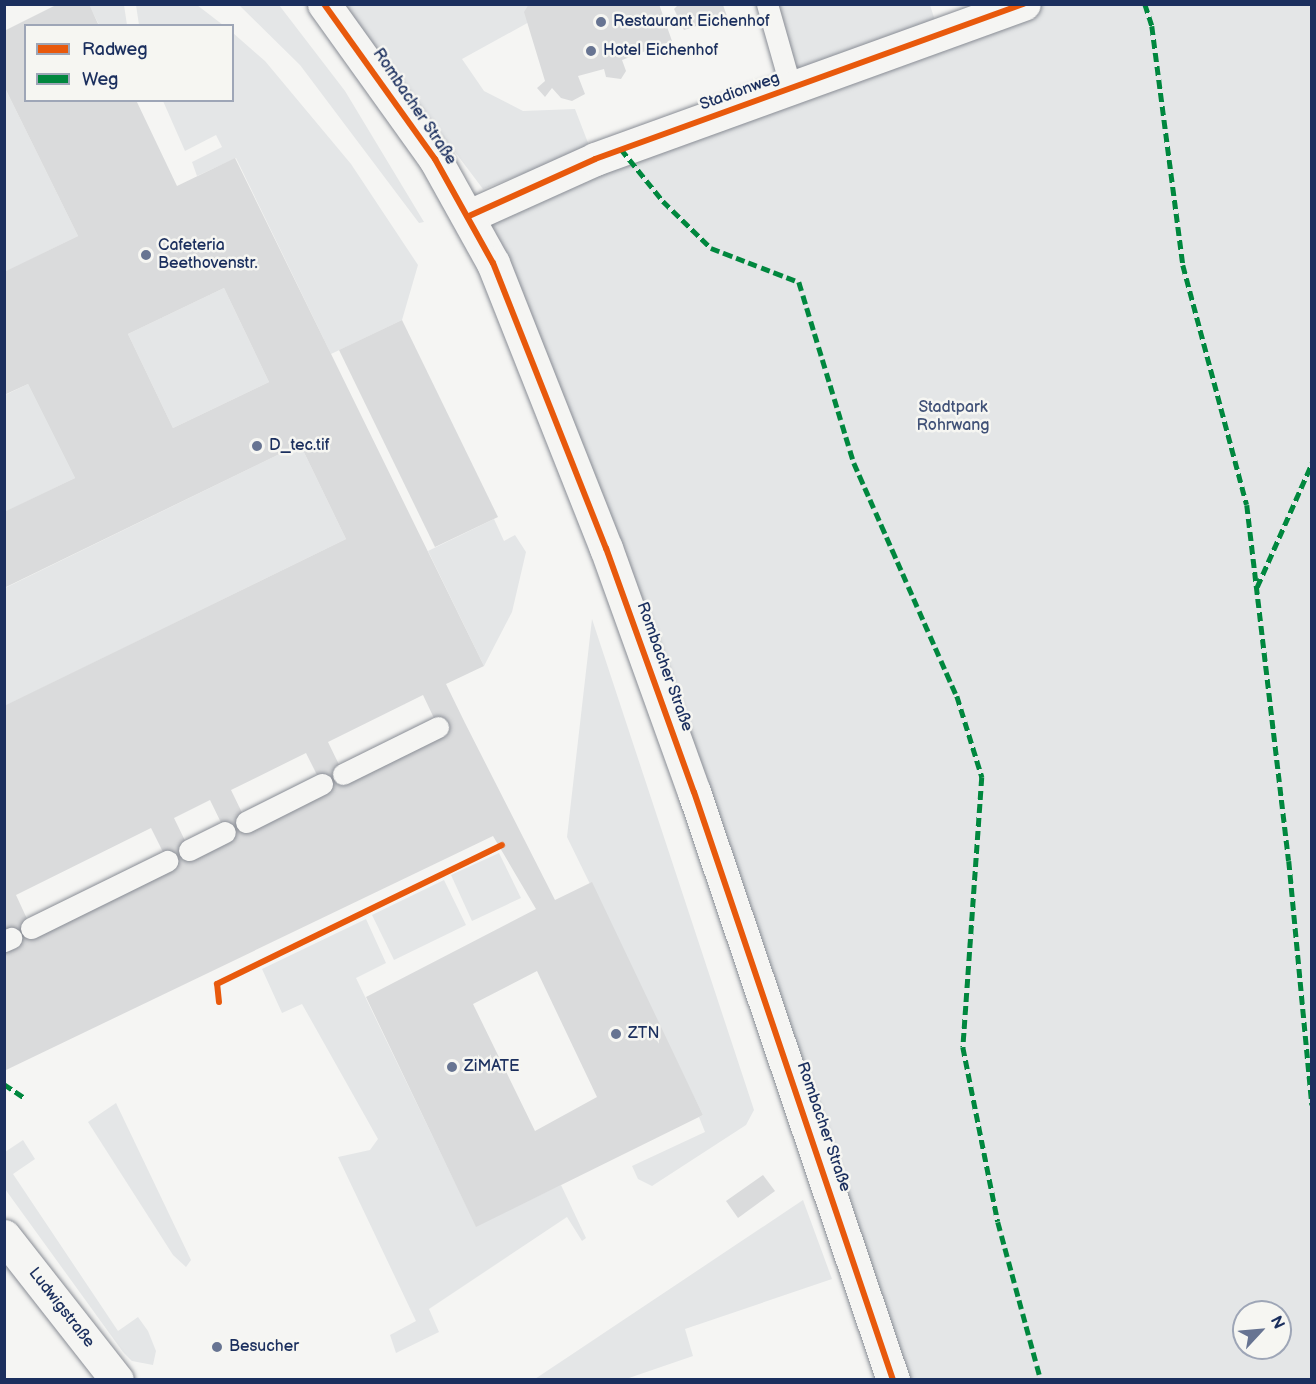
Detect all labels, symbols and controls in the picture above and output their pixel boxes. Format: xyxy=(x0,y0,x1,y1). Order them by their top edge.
place label: Restaurant Eichenhof xyxy=(613,12,770,32)
marker: Restaurant Eichenhof xyxy=(594,15,608,29)
legend xyxy=(24,24,234,102)
text: Radweg xyxy=(82,39,148,60)
place label: Hotel Eichenhof xyxy=(603,41,718,61)
marker: Hotel Eichenhof xyxy=(584,44,598,58)
street label: Rombacher Straße xyxy=(368,45,460,169)
text: Weg xyxy=(82,69,118,90)
street label: Stadionweg xyxy=(698,69,782,115)
place label: Cafeteria Beethovenstr. xyxy=(158,236,258,274)
marker: Cafeteria Beethovenstr. xyxy=(139,248,153,262)
park label: Stadtpark Rohrwang xyxy=(916,398,990,436)
place label: D_tec.tif xyxy=(269,436,330,456)
marker: D_tec.tif xyxy=(250,439,264,453)
street label: Rombacher Straße xyxy=(632,600,696,734)
place label: ZTN xyxy=(628,1024,659,1044)
marker: ZTN xyxy=(609,1027,623,1041)
place label: ZiMATE xyxy=(464,1057,520,1077)
street label: Rombacher Straße xyxy=(792,1059,854,1195)
marker: ZiMATE xyxy=(445,1060,459,1074)
street label: Ludwigstraße xyxy=(24,1264,98,1352)
north arrow xyxy=(1232,1300,1292,1360)
text: N xyxy=(1266,1313,1288,1332)
place label: Besucher xyxy=(229,1337,299,1357)
marker: Besucher xyxy=(210,1340,224,1354)

